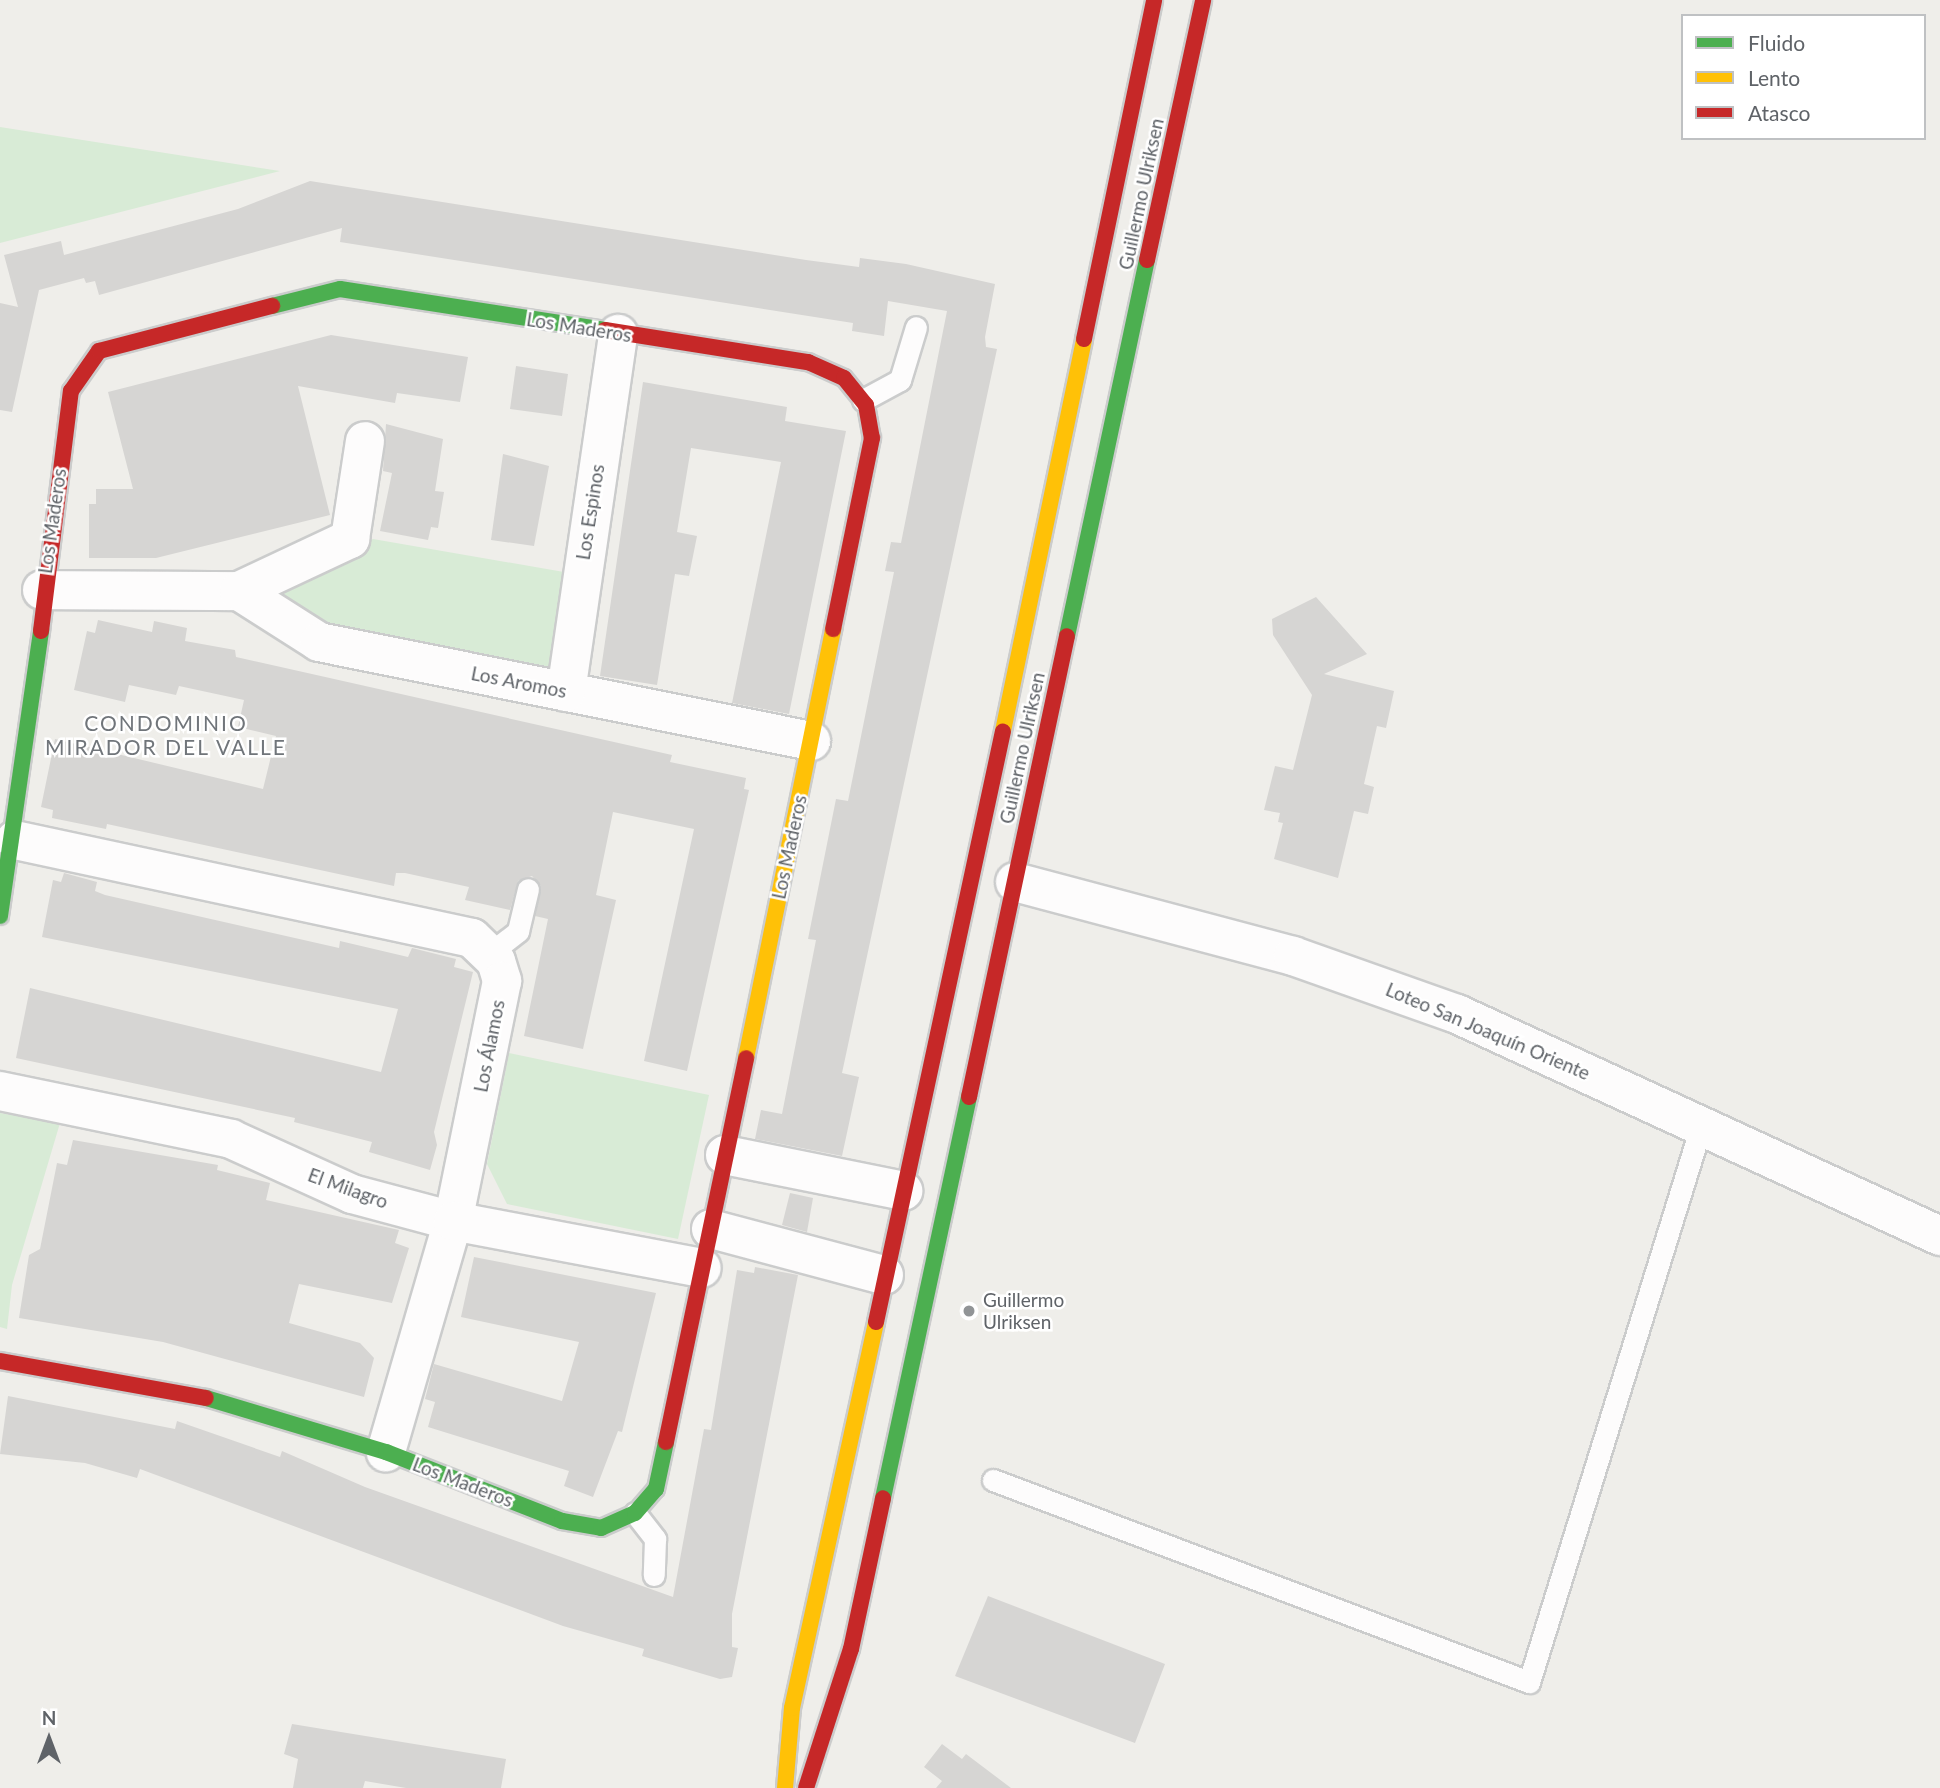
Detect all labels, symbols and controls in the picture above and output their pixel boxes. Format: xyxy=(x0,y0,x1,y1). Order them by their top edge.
legend xyxy=(1681,14,1926,140)
text: Fluido xyxy=(1748,30,1805,55)
text: Lento xyxy=(1748,65,1800,90)
text: Atasco xyxy=(1748,100,1810,125)
street label: Guillermo Ulriksen xyxy=(1114,116,1168,272)
street label: Los Maderos xyxy=(525,307,633,347)
street label: Los Espinos xyxy=(571,462,609,562)
street label: Los Maderos xyxy=(33,467,71,575)
street label: Los Aromos xyxy=(469,661,569,703)
street label: Guillermo Ulriksen xyxy=(995,670,1049,826)
district label: CONDOMINIO MIRADOR DEL VALLE xyxy=(46,710,286,760)
street label: Los Maderos xyxy=(767,793,811,901)
street label: Loteo San Joaquín Oriente xyxy=(1382,977,1594,1085)
street label: Los Álamos xyxy=(469,998,509,1094)
street label: El Milagro xyxy=(305,1163,391,1213)
place label: Guillermo Ulriksen xyxy=(983,1289,1064,1333)
marker: Guillermo Ulriksen xyxy=(961,1303,977,1319)
street label: Los Maderos xyxy=(409,1452,517,1512)
north arrow xyxy=(14,1704,84,1774)
text: N xyxy=(42,1706,56,1729)

